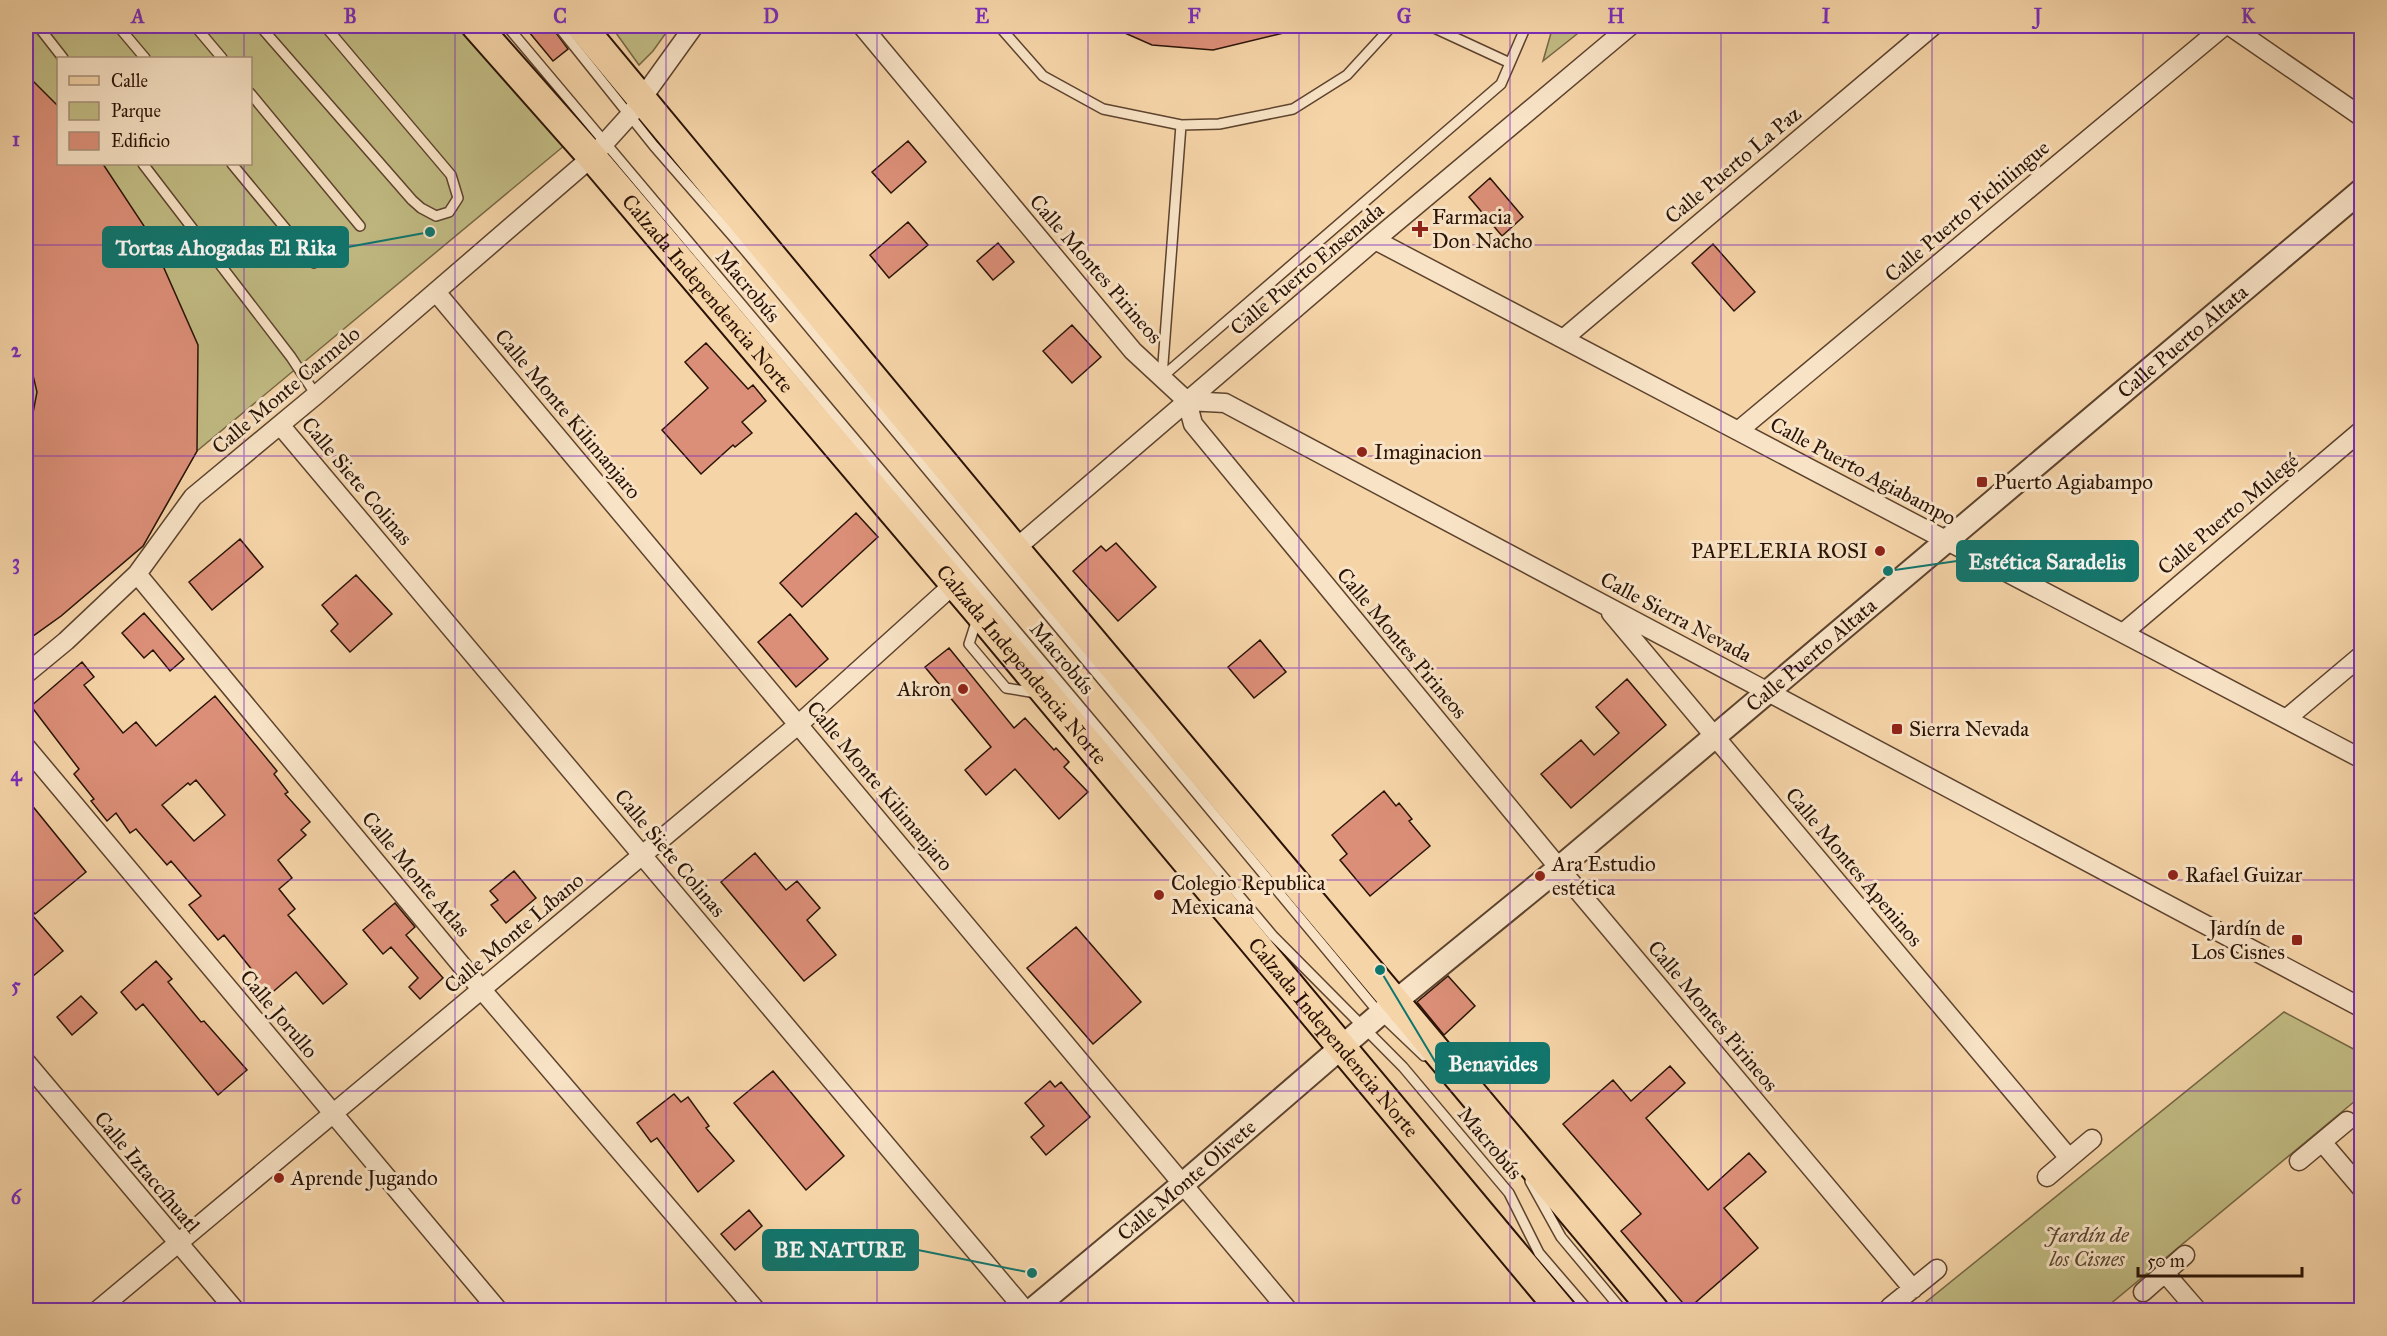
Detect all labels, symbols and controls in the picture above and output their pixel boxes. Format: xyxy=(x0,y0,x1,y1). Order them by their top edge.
text: A xyxy=(129,4,145,28)
text: B xyxy=(343,4,357,28)
text: C xyxy=(553,4,567,28)
text: D xyxy=(763,4,779,28)
text: E xyxy=(975,4,990,28)
text: F xyxy=(1187,4,1201,28)
text: G xyxy=(1397,4,1412,28)
text: H xyxy=(1607,4,1625,28)
text: I xyxy=(1822,4,1831,28)
text: J xyxy=(2031,4,2043,30)
text: K xyxy=(2241,4,2256,28)
legend xyxy=(57,57,252,165)
text: Calle xyxy=(111,70,148,92)
text: Parque xyxy=(111,100,161,123)
street label: Calle Puerto La Paz xyxy=(1660,100,1806,229)
text: 1 xyxy=(12,127,20,151)
text: Edificio xyxy=(111,130,170,152)
street label: Calle Puerto Pichilingue xyxy=(1879,134,2055,288)
street label: Calzada Independencia Norte xyxy=(616,189,800,398)
street label: Calle Montes Pirineos xyxy=(1024,189,1168,349)
street label: Calle Puerto Ensenada xyxy=(1225,197,1389,341)
place label: Farmacia Don Nacho xyxy=(1432,204,1533,254)
marker: Farmacia Don Nacho xyxy=(1413,222,1427,236)
callout: Tortas Ahogadas El Rika xyxy=(103,227,348,267)
text: Tortas Ahogadas El Rika xyxy=(115,234,337,261)
street label: Macrobús xyxy=(710,244,786,328)
street label: Calle Puerto Altata xyxy=(2112,279,2253,404)
street label: Calle Monte Carmelo xyxy=(207,320,366,460)
street label: Calle Monte Kilimanjaro xyxy=(489,324,647,505)
text: 2 xyxy=(11,338,22,362)
street label: Calle Puerto Agiabampo xyxy=(1766,411,1961,531)
street label: Calle Siete Colinas xyxy=(296,412,418,550)
place label: Imaginacion xyxy=(1374,439,1482,465)
marker: Imaginacion xyxy=(1355,445,1369,459)
street label: Calle Puerto Mulegé xyxy=(2152,447,2304,580)
place label: Puerto Agiabampo xyxy=(1994,469,2153,495)
marker: Puerto Agiabampo xyxy=(1975,475,1989,489)
place label: PAPELERIA ROSI xyxy=(1691,538,1868,564)
callout: Estética Saradelis xyxy=(1957,541,2138,581)
marker: PAPELERIA ROSI xyxy=(1873,544,1887,558)
text: Estética Saradelis xyxy=(1968,548,2126,575)
text: 3 xyxy=(12,550,20,575)
street label: Calzada Independencia Norte xyxy=(931,559,1113,770)
street label: Calle Montes Pirineos xyxy=(1331,562,1473,724)
street label: Calle Sierra Nevada xyxy=(1596,566,1756,668)
street label: Calle Puerto Altata xyxy=(1741,593,1882,717)
street label: Macrobús xyxy=(1024,616,1100,700)
place label: Akron xyxy=(896,676,951,702)
marker: Akron xyxy=(956,682,970,696)
street label: Calle Monte Kilimanjaro xyxy=(801,696,959,877)
place label: Sierra Nevada xyxy=(1909,716,2029,742)
marker: Sierra Nevada xyxy=(1890,722,1904,736)
text: 4 xyxy=(10,762,22,787)
street label: Calle Montes Apeninos xyxy=(1780,782,1928,952)
street label: Calle Siete Colinas xyxy=(609,784,731,922)
street label: Calle Monte Atlas xyxy=(356,806,476,942)
place label: Ara Estudio estética xyxy=(1551,851,1656,901)
place label: Rafael Guizar xyxy=(2185,862,2302,888)
street label: Calle Monte Líbano xyxy=(439,867,589,999)
marker: Rafael Guizar xyxy=(2166,868,2180,882)
marker: Ara Estudio estética xyxy=(1533,869,1547,883)
place label: Colegio Republica Mexicana xyxy=(1171,870,1325,920)
marker: Colegio Republica Mexicana xyxy=(1152,888,1166,902)
place label: Jardín de Los Cisnes xyxy=(2191,915,2285,965)
street label: Calzada Independencia Norte xyxy=(1242,932,1425,1143)
marker: Jardín de Los Cisnes xyxy=(2290,933,2304,947)
street label: Calle Montes Pirineos xyxy=(1642,935,1784,1097)
street label: Calle Jorullo xyxy=(234,964,324,1064)
text: 5 xyxy=(11,973,21,997)
callout: Benavides xyxy=(1436,1043,1549,1083)
text: Benavides xyxy=(1448,1050,1538,1077)
street label: Macrobús xyxy=(1452,1101,1528,1185)
street label: Calle Iztaccíhuatl xyxy=(89,1106,206,1238)
street label: Calle Monte Olivete xyxy=(1112,1114,1262,1246)
place label: Aprende Jugando xyxy=(290,1165,438,1191)
marker: Aprende Jugando xyxy=(272,1171,286,1185)
text: 6 xyxy=(11,1185,23,1209)
park label: Jardín de los Cisnes xyxy=(2044,1222,2130,1272)
callout: BE NATURE xyxy=(763,1230,918,1270)
text: BE NATURE xyxy=(774,1236,906,1263)
scale bar xyxy=(2138,1240,2302,1278)
text: 50 m xyxy=(2147,1250,2185,1272)

